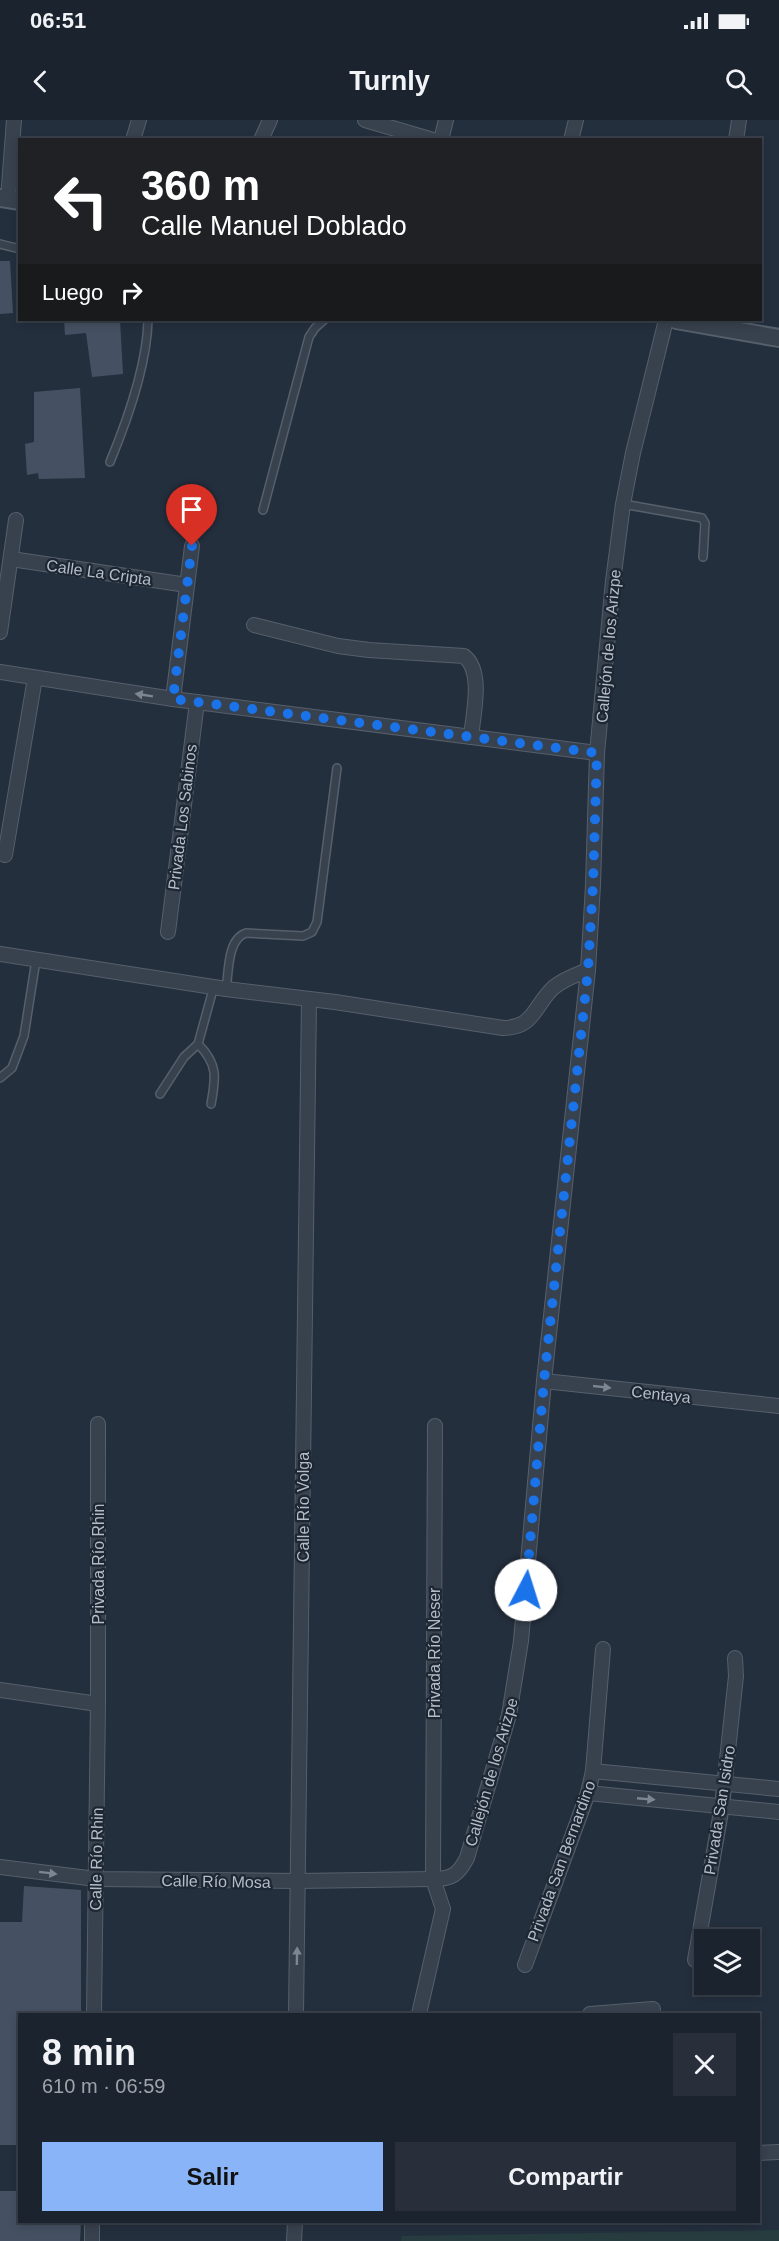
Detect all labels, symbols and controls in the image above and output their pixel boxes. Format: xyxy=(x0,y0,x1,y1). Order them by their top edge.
text: 06:51 xyxy=(30,8,86,33)
icon: back xyxy=(24,65,57,98)
icon: search xyxy=(722,65,755,98)
text: Turnly xyxy=(349,66,430,96)
icon: left xyxy=(42,162,120,240)
text: 360 m xyxy=(141,162,260,209)
text: Calle Manuel Doblado xyxy=(141,211,407,241)
icon: right xyxy=(115,276,148,309)
text: Luego xyxy=(42,280,103,305)
pin xyxy=(166,484,217,546)
icon: arrive xyxy=(175,493,208,526)
street label: Calle La Cripta xyxy=(45,557,153,588)
street label: Callejón de los Arizpe xyxy=(593,569,624,723)
one-way arrow xyxy=(134,690,153,699)
street label: Privada Los Sabinos xyxy=(165,743,200,891)
one-way arrow xyxy=(592,1382,611,1392)
street label: Centaya xyxy=(630,1383,692,1406)
street label: Calle Río Volga xyxy=(295,1452,312,1562)
street label: Privada Río Rhin xyxy=(90,1504,107,1624)
position arrow xyxy=(494,1558,558,1622)
street label: Privada Río Neser xyxy=(426,1587,443,1718)
street label: Callejón de los Arizpe xyxy=(462,1696,521,1848)
street label: Privada San Isidro xyxy=(701,1744,738,1876)
street label: Privada San Bernardino xyxy=(524,1778,599,1944)
one-way arrow xyxy=(637,1794,656,1804)
street label: Calle Río Rhin xyxy=(87,1807,106,1911)
one-way arrow xyxy=(38,1868,57,1878)
street label: Calle Río Mosa xyxy=(161,1872,271,1891)
map controls xyxy=(694,1929,760,1995)
button: layers xyxy=(694,1929,760,1995)
one-way arrow xyxy=(292,1947,302,1966)
text: 8 min xyxy=(42,2032,136,2073)
button: close xyxy=(673,2033,736,2096)
text: 610 m · 06:59 xyxy=(42,2075,165,2097)
button: Salir xyxy=(42,2142,383,2211)
button: Compartir xyxy=(395,2142,736,2211)

